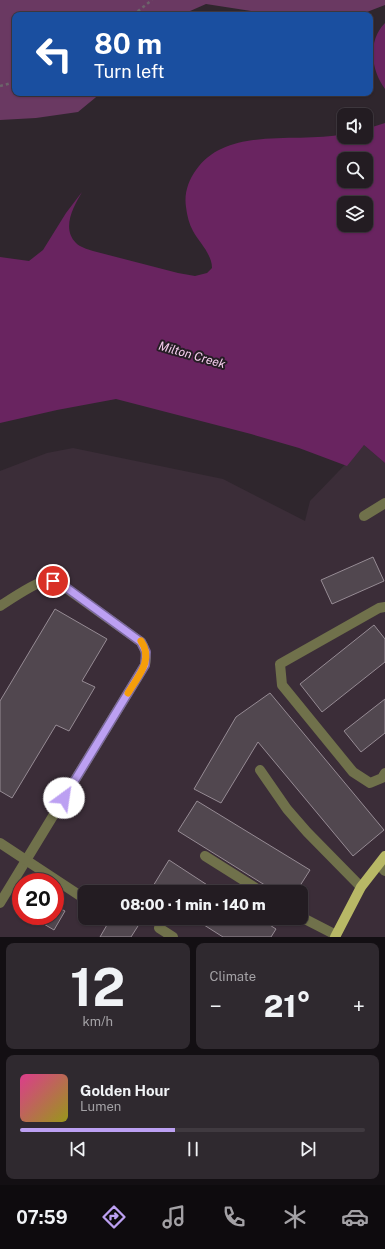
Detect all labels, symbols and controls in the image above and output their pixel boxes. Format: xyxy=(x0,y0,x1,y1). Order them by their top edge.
text: 80 m xyxy=(94,27,162,60)
icon: left xyxy=(28,28,80,80)
text: Turn left xyxy=(94,61,164,82)
map controls xyxy=(337,108,373,232)
button: sound xyxy=(337,108,373,144)
button: search xyxy=(337,152,373,188)
button: layers xyxy=(337,196,373,232)
water label: Milton Creek xyxy=(157,339,227,371)
pin xyxy=(36,564,70,598)
icon: arrive xyxy=(42,570,64,592)
position arrow xyxy=(43,777,85,819)
speed limit sign: 20 xyxy=(12,873,64,925)
text: 08:00 · 1 min · 140 m xyxy=(120,896,266,913)
text: 12 xyxy=(70,957,125,1018)
text: Climate xyxy=(210,969,256,984)
text: 21° xyxy=(264,988,311,1024)
text: − xyxy=(210,993,222,1019)
text: + xyxy=(353,993,365,1019)
text: km/h xyxy=(82,1014,113,1029)
text: Golden Hour xyxy=(80,1082,170,1099)
text: Lumen xyxy=(80,1099,121,1114)
icon: previous xyxy=(67,1138,89,1160)
icon: pause xyxy=(182,1138,204,1160)
icon: next xyxy=(297,1138,319,1160)
icon: directions xyxy=(100,1203,128,1231)
icon: music xyxy=(160,1203,188,1231)
icon: phone xyxy=(220,1203,248,1231)
icon: climate xyxy=(281,1203,309,1231)
icon: car xyxy=(341,1203,369,1231)
text: 07:59 xyxy=(16,1207,68,1228)

